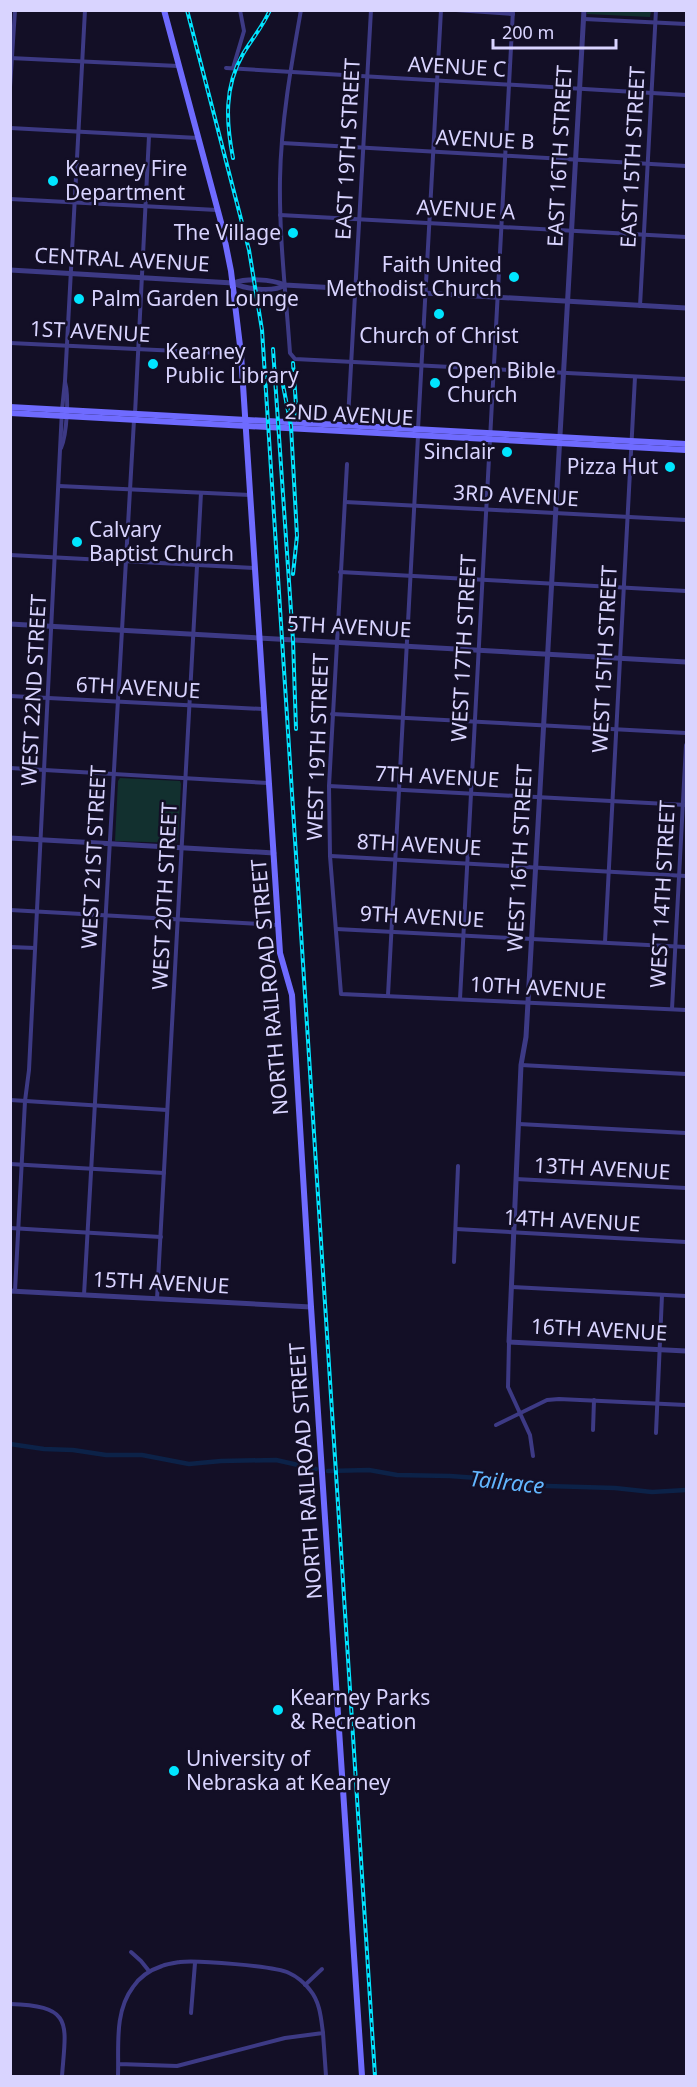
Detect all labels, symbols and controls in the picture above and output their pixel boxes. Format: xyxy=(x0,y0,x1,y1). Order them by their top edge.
scale bar xyxy=(493,12,616,50)
text: 200 m xyxy=(502,20,554,44)
street label: AVENUE C xyxy=(407,49,507,83)
street label: EAST 19TH STREET xyxy=(328,57,366,240)
street label: EAST 16TH STREET xyxy=(540,64,578,247)
street label: EAST 15TH STREET xyxy=(613,65,651,248)
street label: AVENUE B xyxy=(435,122,535,156)
place label: Kearney Fire Department xyxy=(65,154,187,206)
marker: Kearney Fire Department xyxy=(46,174,60,188)
street label: AVENUE A xyxy=(416,192,517,226)
place label: The Village xyxy=(174,218,281,246)
marker: The Village xyxy=(286,226,300,240)
street label: CENTRAL AVENUE xyxy=(34,240,210,278)
place label: Faith United Methodist Church xyxy=(326,250,502,302)
marker: Faith United Methodist Church xyxy=(507,270,521,284)
place label: Palm Garden Lounge xyxy=(91,284,299,312)
marker: Palm Garden Lounge xyxy=(72,292,86,306)
marker: Church of Christ xyxy=(432,307,446,321)
street label: 1ST AVENUE xyxy=(29,314,151,348)
place label: Church of Christ xyxy=(359,321,519,349)
place label: Kearney Public Library xyxy=(165,337,299,389)
place label: Open Bible Church xyxy=(447,356,556,408)
marker: Kearney Public Library xyxy=(146,357,160,371)
marker: Open Bible Church xyxy=(428,376,442,390)
street label: 2ND AVENUE xyxy=(284,397,414,431)
place label: Sinclair xyxy=(424,437,495,465)
marker: Sinclair xyxy=(500,445,514,459)
place label: Pizza Hut xyxy=(567,452,658,480)
marker: Pizza Hut xyxy=(663,460,677,474)
street label: 3RD AVENUE xyxy=(453,478,580,512)
place label: Calvary Baptist Church xyxy=(89,515,234,567)
marker: Calvary Baptist Church xyxy=(70,535,84,549)
street label: WEST 17TH STREET xyxy=(444,553,482,742)
street label: WEST 15TH STREET xyxy=(585,564,623,753)
street label: WEST 22ND STREET xyxy=(14,593,52,787)
street label: 5TH AVENUE xyxy=(286,609,412,643)
street label: WEST 19TH STREET xyxy=(300,652,334,841)
street label: 6TH AVENUE xyxy=(75,670,201,704)
street label: 7TH AVENUE xyxy=(374,759,500,793)
street label: WEST 16TH STREET xyxy=(500,763,538,952)
street label: WEST 21ST STREET xyxy=(74,764,112,949)
street label: WEST 14TH STREET xyxy=(643,799,681,988)
street label: WEST 20TH STREET xyxy=(145,801,183,990)
street label: 8TH AVENUE xyxy=(356,827,482,861)
street label: NORTH RAILROAD STREET xyxy=(244,857,294,1116)
street label: 9TH AVENUE xyxy=(359,899,485,933)
street label: 10TH AVENUE xyxy=(469,969,607,1005)
street label: 13TH AVENUE xyxy=(533,1150,671,1186)
street label: 14TH AVENUE xyxy=(503,1202,641,1238)
street label: 15TH AVENUE xyxy=(92,1264,230,1300)
street label: 16TH AVENUE xyxy=(530,1311,668,1347)
street label: NORTH RAILROAD STREET xyxy=(282,1341,328,1600)
water label: Tailrace xyxy=(468,1462,546,1500)
place label: Kearney Parks & Recreation xyxy=(290,1683,430,1735)
marker: Kearney Parks & Recreation xyxy=(271,1703,285,1717)
place label: University of Nebraska at Kearney xyxy=(186,1744,391,1796)
marker: University of Nebraska at Kearney xyxy=(167,1764,181,1778)

